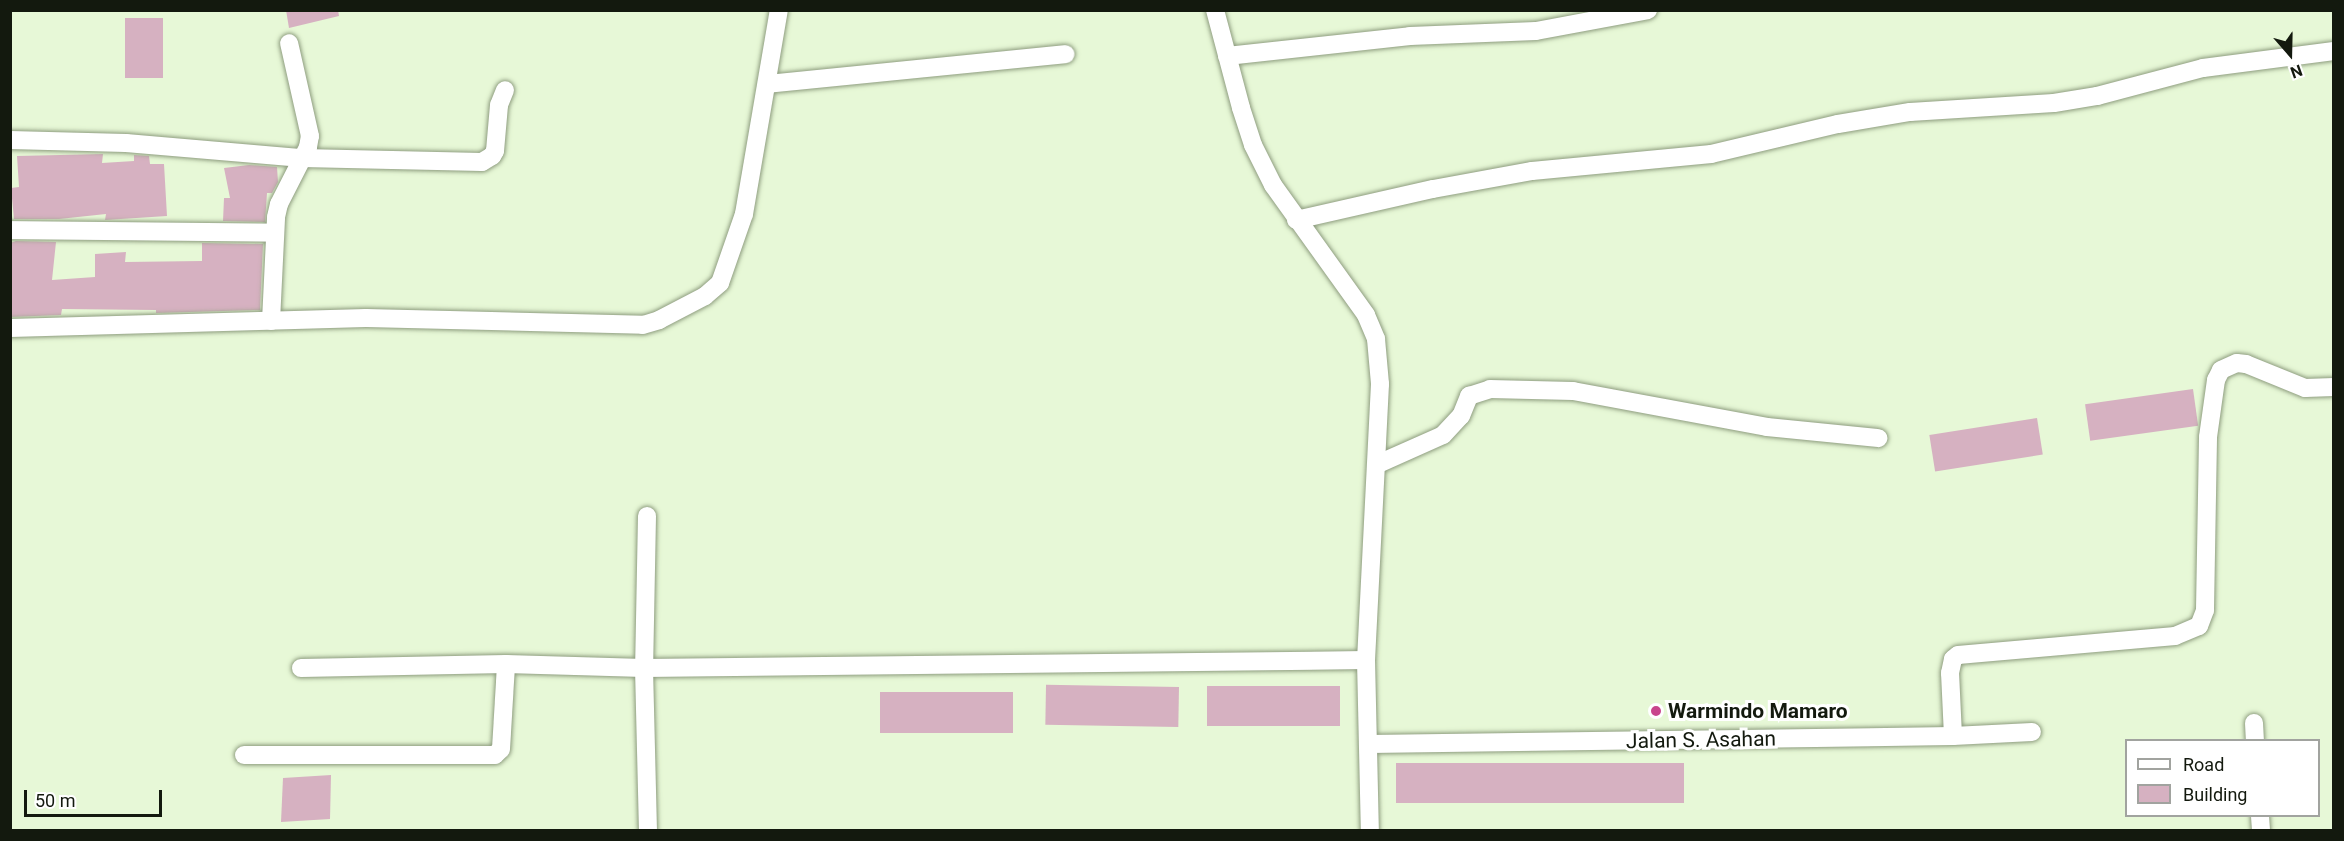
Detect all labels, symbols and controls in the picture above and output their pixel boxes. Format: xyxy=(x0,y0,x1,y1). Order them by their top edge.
north arrow xyxy=(2260,24,2320,84)
text: N xyxy=(2288,61,2305,82)
place label: Warmindo Mamaro xyxy=(1668,698,1848,724)
marker: Warmindo Mamaro xyxy=(1649,704,1663,718)
street label: Jalan S. Asahan xyxy=(1626,726,1776,754)
legend xyxy=(2125,739,2320,817)
text: Road xyxy=(2183,754,2224,775)
scale bar xyxy=(27,778,165,816)
text: Building xyxy=(2183,784,2247,805)
text: 50 m xyxy=(35,790,75,811)

